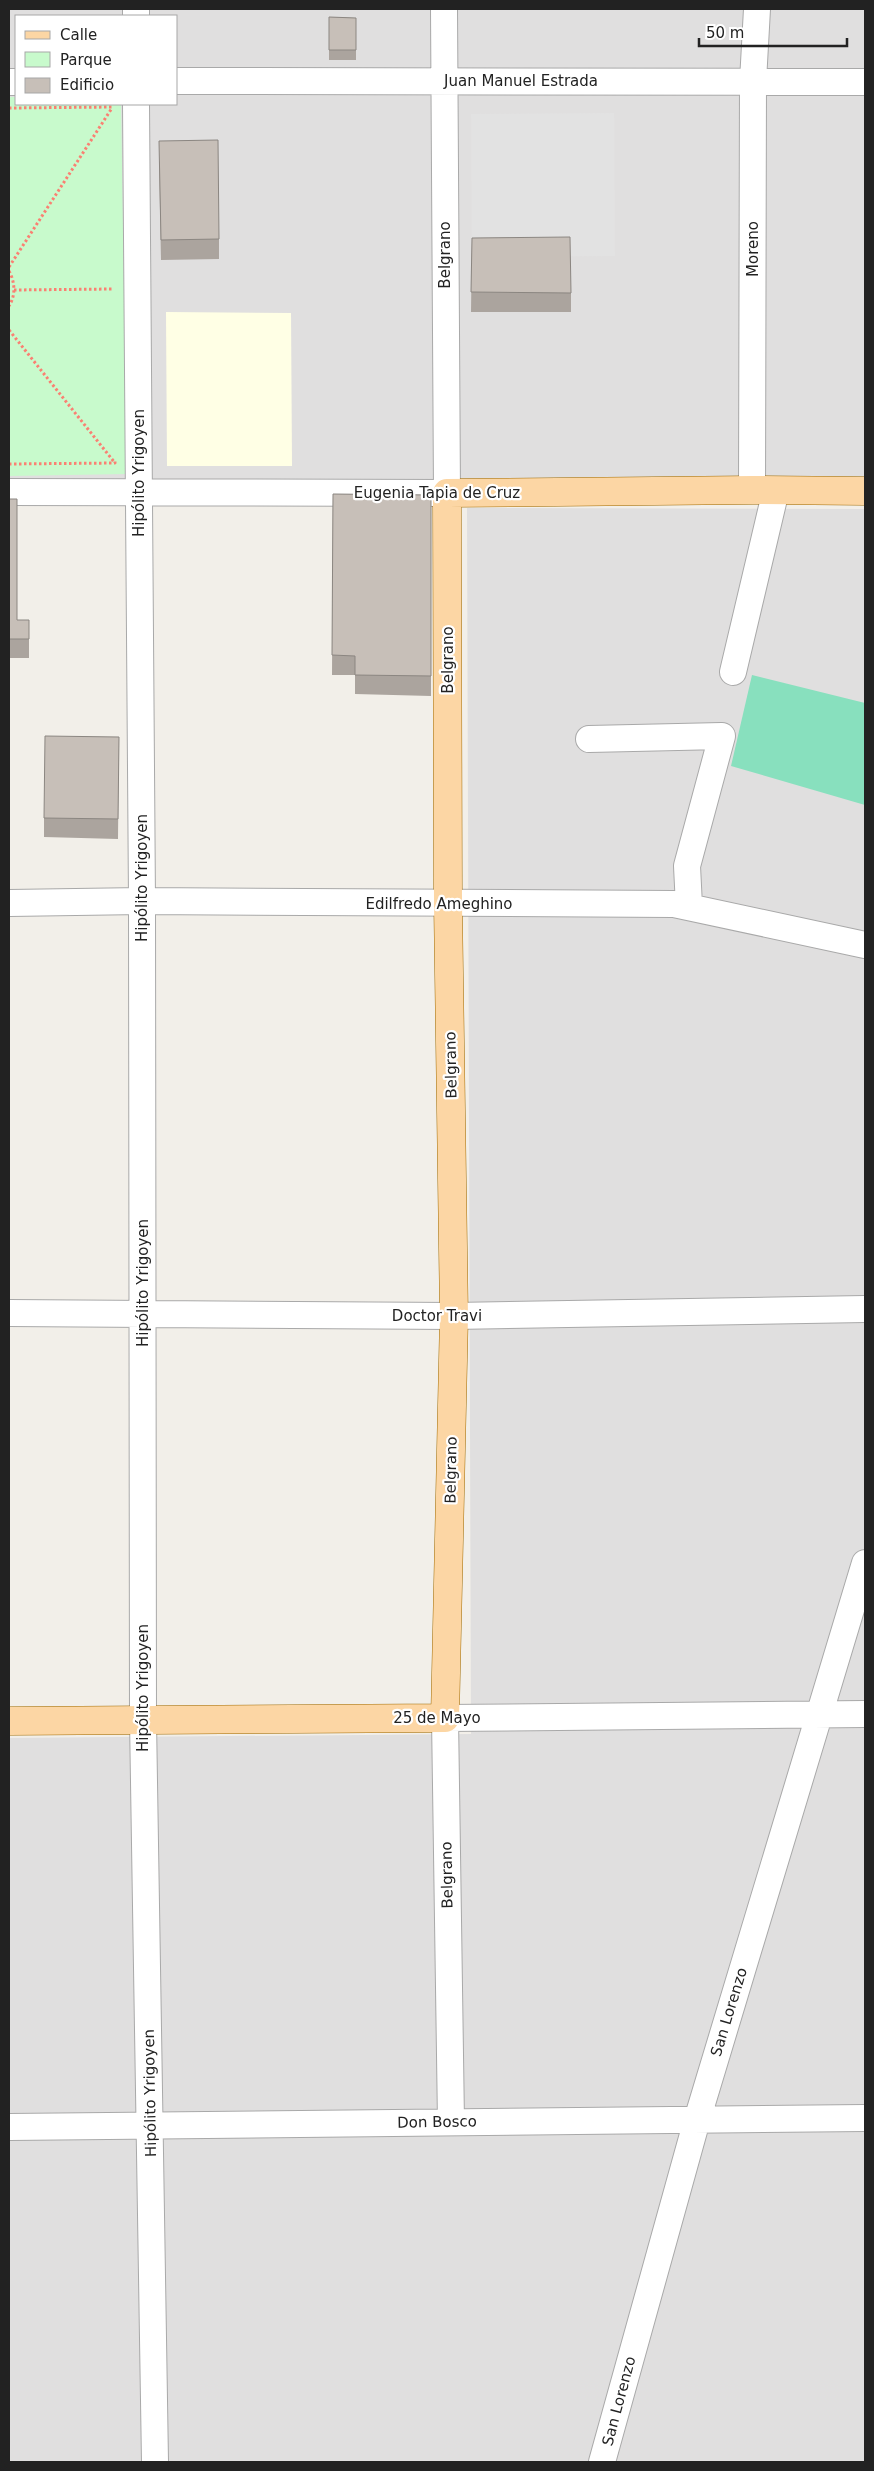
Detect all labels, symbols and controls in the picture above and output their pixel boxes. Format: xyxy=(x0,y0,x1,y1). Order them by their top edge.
legend xyxy=(15,15,178,105)
scale bar xyxy=(699,15,846,47)
text: 50 m xyxy=(706,24,744,42)
text: Calle xyxy=(60,26,97,44)
text: Parque xyxy=(60,51,112,69)
street label: Juan Manuel Estrada xyxy=(443,72,598,90)
text: Edificio xyxy=(60,76,114,94)
street label: Belgrano xyxy=(436,221,454,289)
street label: Moreno xyxy=(744,221,762,277)
street label: Hipólito Yrigoyen xyxy=(130,409,148,537)
street label: Eugenia Tapia de Cruz xyxy=(354,484,520,502)
street label: Belgrano xyxy=(439,626,457,694)
street label: Hipólito Yrigoyen xyxy=(133,814,151,942)
street label: Edilfredo Ameghino xyxy=(365,895,513,913)
street label: Belgrano xyxy=(441,1031,461,1099)
street label: Hipólito Yrigoyen xyxy=(134,1219,152,1347)
street label: Doctor Travi xyxy=(392,1307,482,1325)
street label: Belgrano xyxy=(441,1436,461,1504)
street label: Hipólito Yrigoyen xyxy=(134,1624,152,1752)
street label: 25 de Mayo xyxy=(393,1709,481,1727)
street label: Belgrano xyxy=(437,1841,457,1909)
street label: San Lorenzo xyxy=(707,1965,751,2059)
street label: Hipólito Yrigoyen xyxy=(140,2029,160,2157)
street label: Don Bosco xyxy=(397,2112,477,2132)
street label: San Lorenzo xyxy=(598,2354,640,2448)

